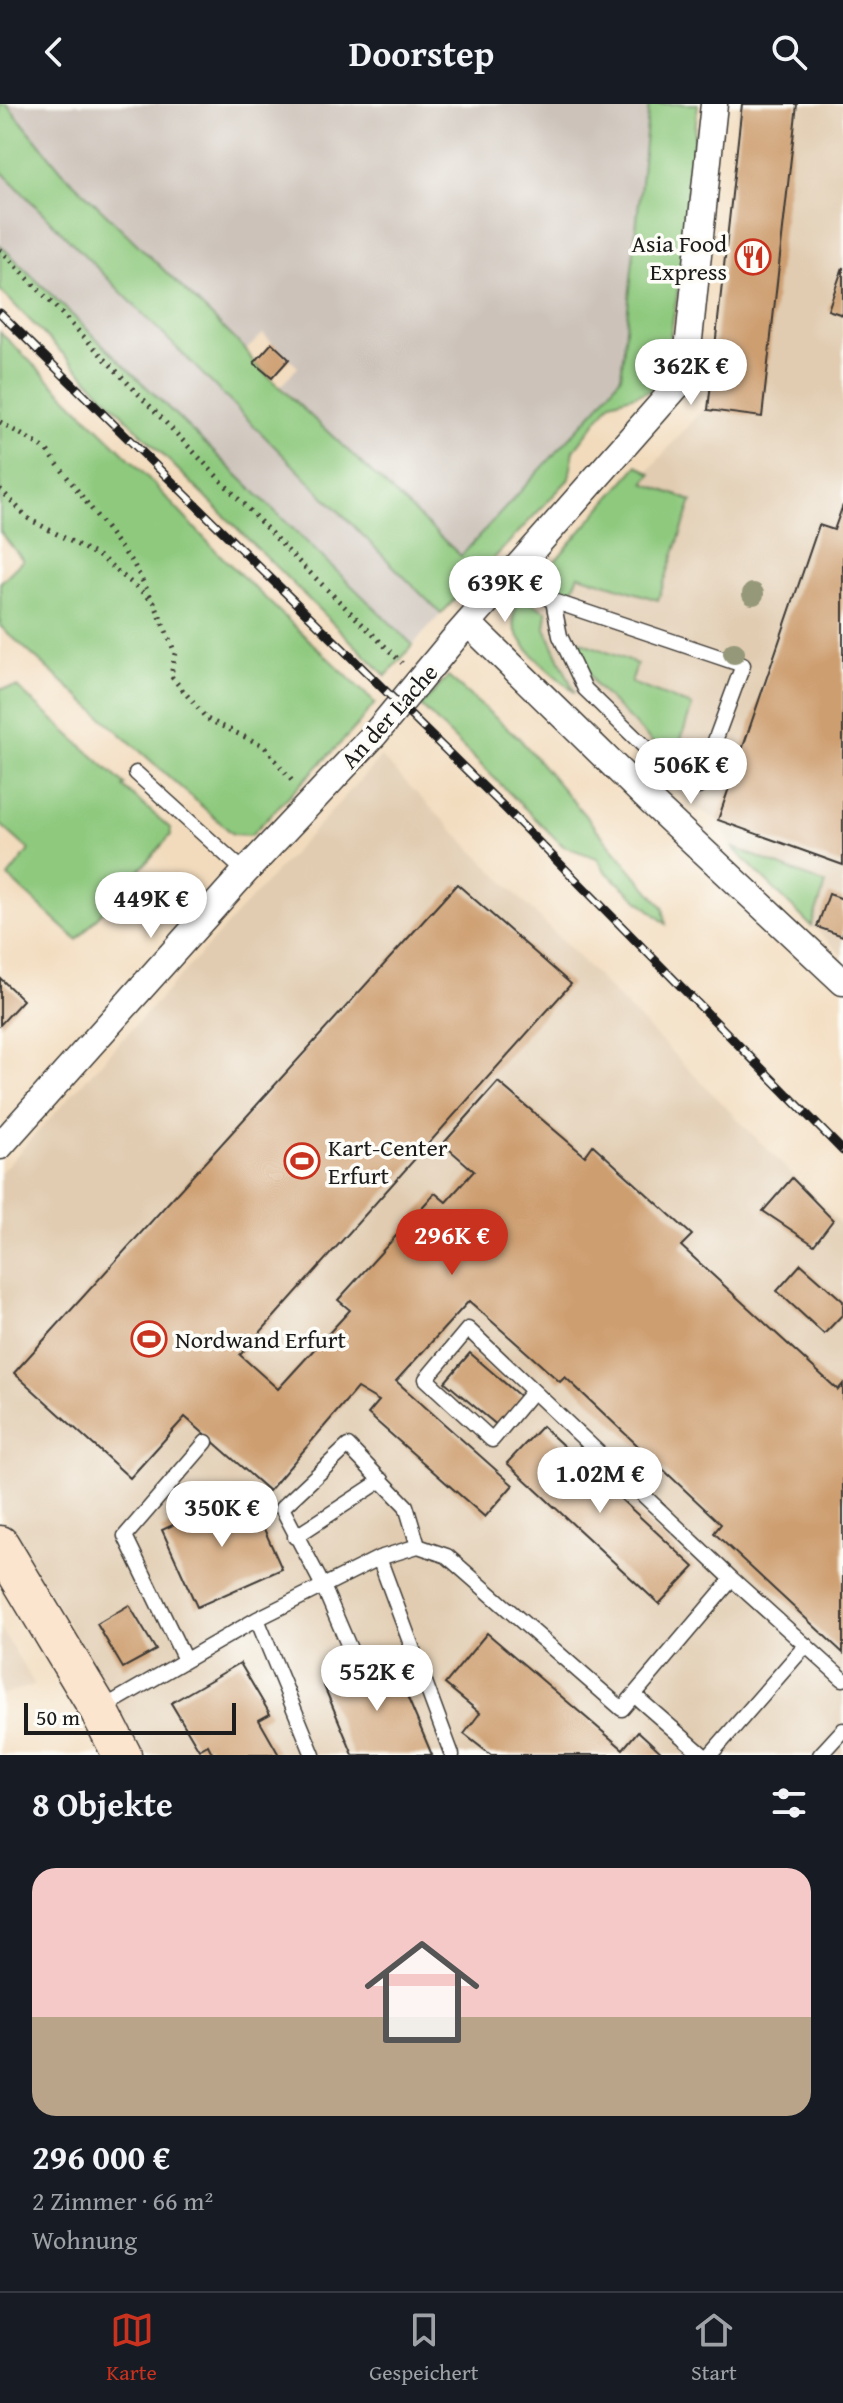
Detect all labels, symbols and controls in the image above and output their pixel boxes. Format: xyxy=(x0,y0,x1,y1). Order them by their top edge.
text: Doorstep xyxy=(349,26,494,79)
icon: back xyxy=(32,30,76,74)
icon: search xyxy=(767,30,811,74)
place label: Asia Food Express xyxy=(631,226,727,289)
restaurant icon: Asia Food Express xyxy=(734,238,772,276)
pin: 362K € xyxy=(626,339,756,407)
text: 362K € xyxy=(653,345,729,384)
pin: 639K € xyxy=(440,556,570,624)
text: 639K € xyxy=(467,562,543,601)
street label: An der Lache xyxy=(332,656,446,776)
pin: 506K € xyxy=(626,738,756,806)
text: 506K € xyxy=(653,744,729,783)
pin: 449K € xyxy=(86,872,216,940)
text: 449K € xyxy=(113,878,189,917)
place label: Kart-Center Erfurt xyxy=(328,1130,448,1193)
sports icon: Kart-Center Erfurt xyxy=(283,1142,321,1180)
pin: 296K € xyxy=(387,1209,517,1277)
text: 296K € xyxy=(414,1215,490,1254)
sports icon: Nordwand Erfurt xyxy=(130,1320,168,1358)
place label: Nordwand Erfurt xyxy=(175,1322,347,1357)
pin: 1.02M € xyxy=(526,1447,674,1515)
text: 1.02M € xyxy=(555,1453,645,1492)
pin: 350K € xyxy=(157,1481,287,1549)
text: 350K € xyxy=(184,1487,260,1526)
pin: 552K € xyxy=(312,1645,442,1713)
text: 552K € xyxy=(339,1651,415,1690)
scale bar xyxy=(24,1699,236,1735)
text: 50 m xyxy=(36,1701,80,1733)
text: 8 Objekte xyxy=(32,1779,173,1828)
icon: filters xyxy=(767,1781,811,1825)
icon: home xyxy=(350,1920,494,2064)
text: 296 000 € xyxy=(32,2132,170,2181)
text: 2 Zimmer · 66 m² xyxy=(32,2181,213,2220)
text: Wohnung xyxy=(32,2220,137,2259)
tab: Karte xyxy=(106,2308,157,2388)
tab: Gespeichert xyxy=(369,2308,479,2388)
tab: Start xyxy=(691,2308,737,2388)

